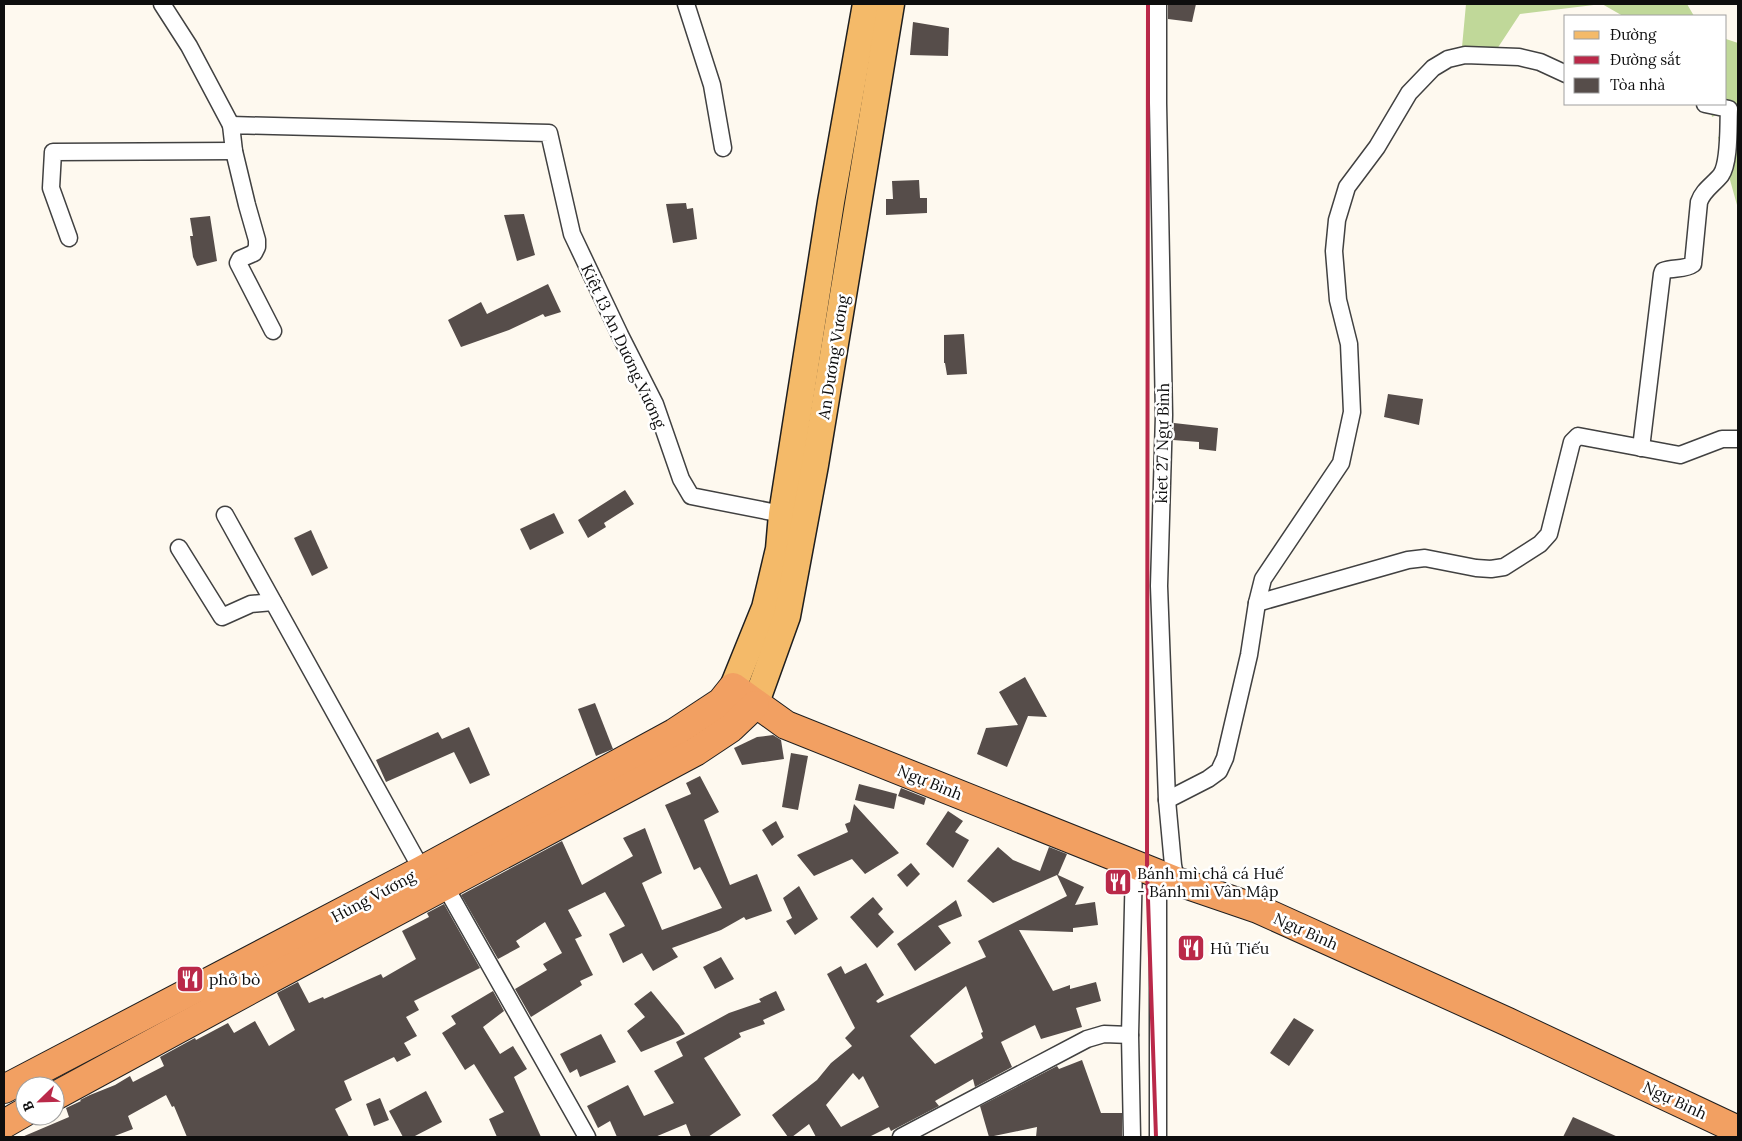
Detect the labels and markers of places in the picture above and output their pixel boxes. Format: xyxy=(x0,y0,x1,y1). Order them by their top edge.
place label: Bánh mì chả cá Huế - Bánh mì Vân Mập xyxy=(1137,863,1285,901)
restaurant icon: Bánh mì chả cá Huế - Bánh mì Vân Mập xyxy=(1103,867,1133,897)
restaurant icon: Hủ Tiếu xyxy=(1176,933,1206,963)
place label: Hủ Tiếu xyxy=(1210,938,1270,958)
restaurant icon: phở bò xyxy=(175,964,205,994)
place label: phở bò xyxy=(209,969,260,989)

